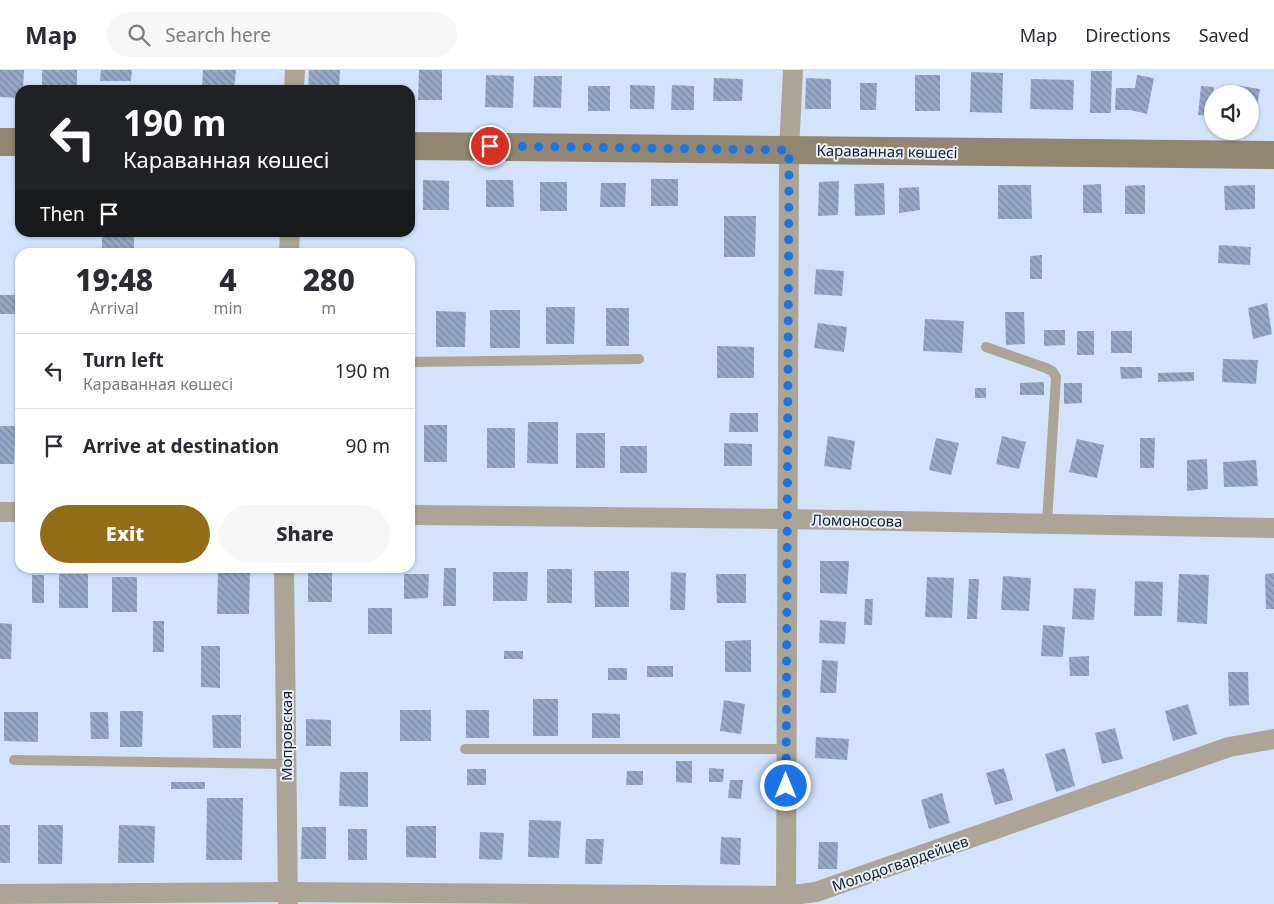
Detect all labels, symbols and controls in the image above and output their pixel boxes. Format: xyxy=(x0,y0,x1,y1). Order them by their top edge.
search box xyxy=(107,12,457,57)
text: Map xyxy=(25,18,77,51)
icon: search xyxy=(125,21,153,49)
text: Search here xyxy=(165,22,271,48)
text: Map xyxy=(1020,23,1057,47)
text: Directions xyxy=(1085,23,1171,47)
text: Saved xyxy=(1199,23,1249,47)
map controls xyxy=(1204,85,1259,140)
button: sound xyxy=(1204,85,1259,140)
text: 190 m xyxy=(123,99,226,146)
icon: left xyxy=(40,105,105,170)
pin xyxy=(469,125,511,167)
icon: arrive xyxy=(476,132,504,160)
street label: Караванная көшесі xyxy=(816,140,958,162)
text: Караванная көшесі xyxy=(123,144,330,174)
icon: arrive xyxy=(95,200,123,228)
text: Then xyxy=(40,201,85,227)
text: 19:48 xyxy=(75,259,153,300)
text: 4 xyxy=(219,259,237,300)
text: 280 xyxy=(303,259,355,300)
text: Arrival xyxy=(90,297,139,319)
text: min xyxy=(213,297,242,319)
text: m xyxy=(321,297,336,319)
text: Turn left xyxy=(83,347,164,373)
icon: left xyxy=(40,357,68,385)
text: 190 m xyxy=(335,358,390,384)
text: Караванная көшесі xyxy=(83,373,233,395)
icon: arrive xyxy=(40,432,68,460)
text: Arrive at destination xyxy=(83,433,279,459)
text: 90 m xyxy=(346,433,390,459)
button: Exit xyxy=(40,505,210,563)
button: Share xyxy=(220,505,390,563)
street label: Ломоносова xyxy=(811,509,903,531)
street label: Мопровская xyxy=(276,691,296,781)
position arrow xyxy=(759,759,811,811)
street label: Молодогвардейцев xyxy=(829,830,971,896)

